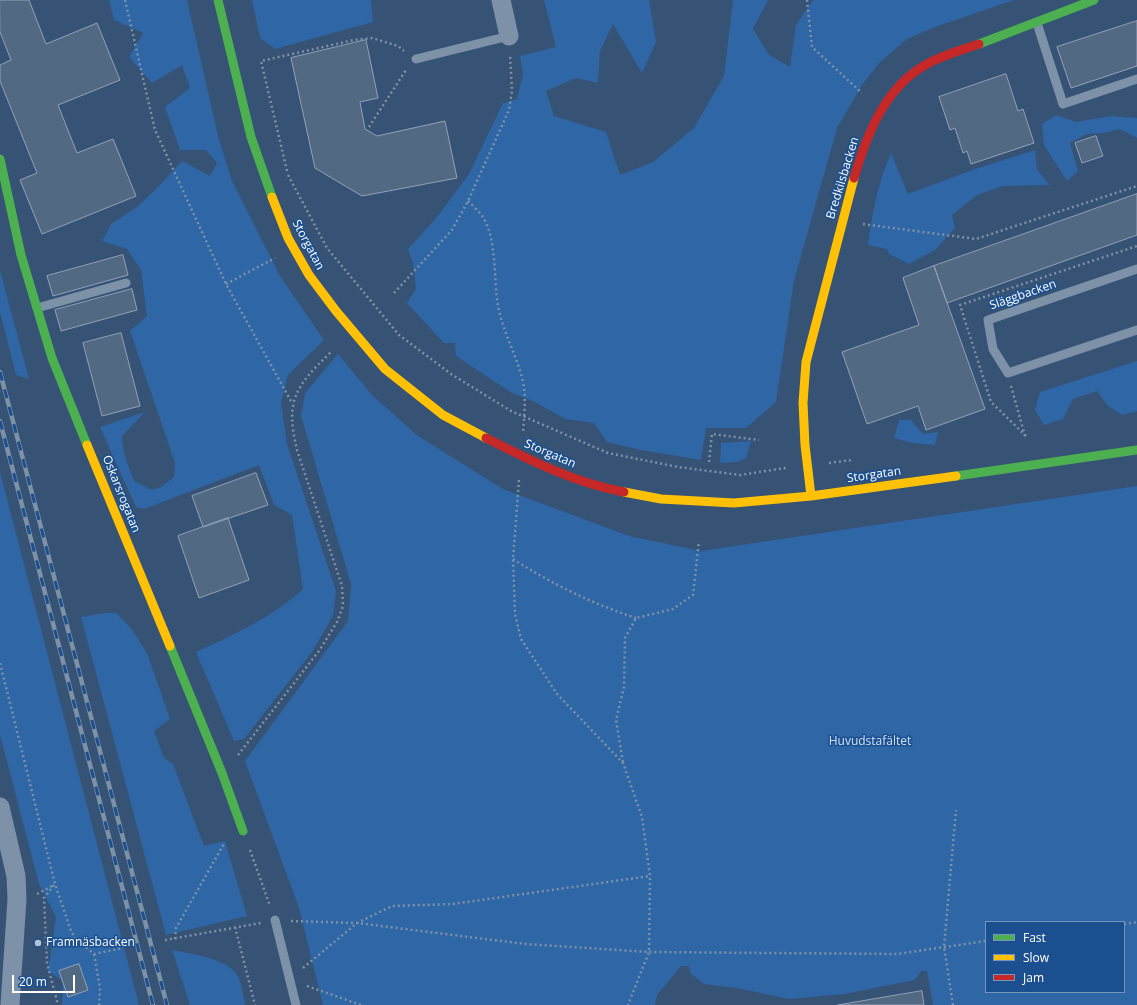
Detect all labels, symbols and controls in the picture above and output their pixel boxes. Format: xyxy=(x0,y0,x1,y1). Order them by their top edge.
street label: Bredkilsbacken xyxy=(824,135,862,221)
street label: Storgatan xyxy=(289,218,327,272)
street label: Släggbacken xyxy=(988,277,1058,313)
street label: Storgatan xyxy=(522,437,578,471)
street label: Oskarsrogatan xyxy=(99,453,143,535)
street label: Storgatan xyxy=(846,464,902,486)
park label: Huvudstafältet xyxy=(829,735,911,749)
legend xyxy=(985,921,1125,993)
text: Fast xyxy=(1023,929,1046,946)
place label: Framnäsbacken xyxy=(46,936,135,950)
marker: Framnäsbacken xyxy=(33,938,43,948)
text: Slow xyxy=(1023,949,1049,966)
scale bar xyxy=(14,967,77,993)
text: Jam xyxy=(1023,969,1044,986)
text: 20 m xyxy=(19,973,47,990)

